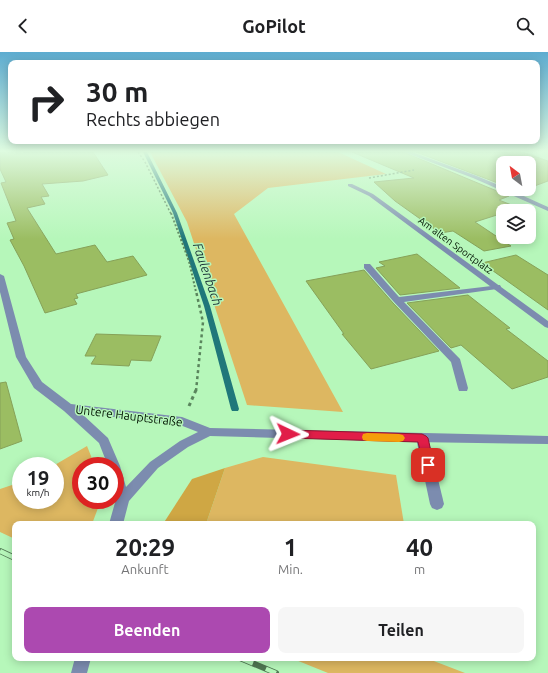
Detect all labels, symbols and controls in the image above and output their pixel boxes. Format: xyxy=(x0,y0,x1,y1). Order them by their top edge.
icon: back xyxy=(12,15,34,37)
icon: search xyxy=(514,15,536,37)
text: GoPilot xyxy=(242,16,306,36)
icon: right xyxy=(20,76,72,128)
text: 30 m xyxy=(86,76,148,107)
text: Rechts abbiegen xyxy=(86,109,220,129)
north arrow xyxy=(496,156,536,196)
map controls xyxy=(496,156,536,244)
button: layers xyxy=(496,204,536,244)
street label: Am alten Sportplatz xyxy=(416,215,495,276)
water label: Faulenbach xyxy=(191,241,225,307)
street label: Untere Hauptstraße xyxy=(75,402,183,429)
position arrow xyxy=(267,413,309,455)
pin xyxy=(411,448,445,482)
icon: arrive xyxy=(417,454,439,476)
speed limit sign: 30 xyxy=(72,457,124,509)
text: 19 xyxy=(27,466,49,489)
text: km/h xyxy=(26,487,50,498)
text: 20:29 xyxy=(115,534,175,561)
text: 1 xyxy=(284,534,297,561)
text: 40 xyxy=(406,534,433,561)
text: Ankunft xyxy=(121,562,169,576)
text: Min. xyxy=(278,562,303,576)
text: m xyxy=(414,562,425,576)
button: Beenden xyxy=(24,607,270,653)
button: Teilen xyxy=(278,607,524,653)

